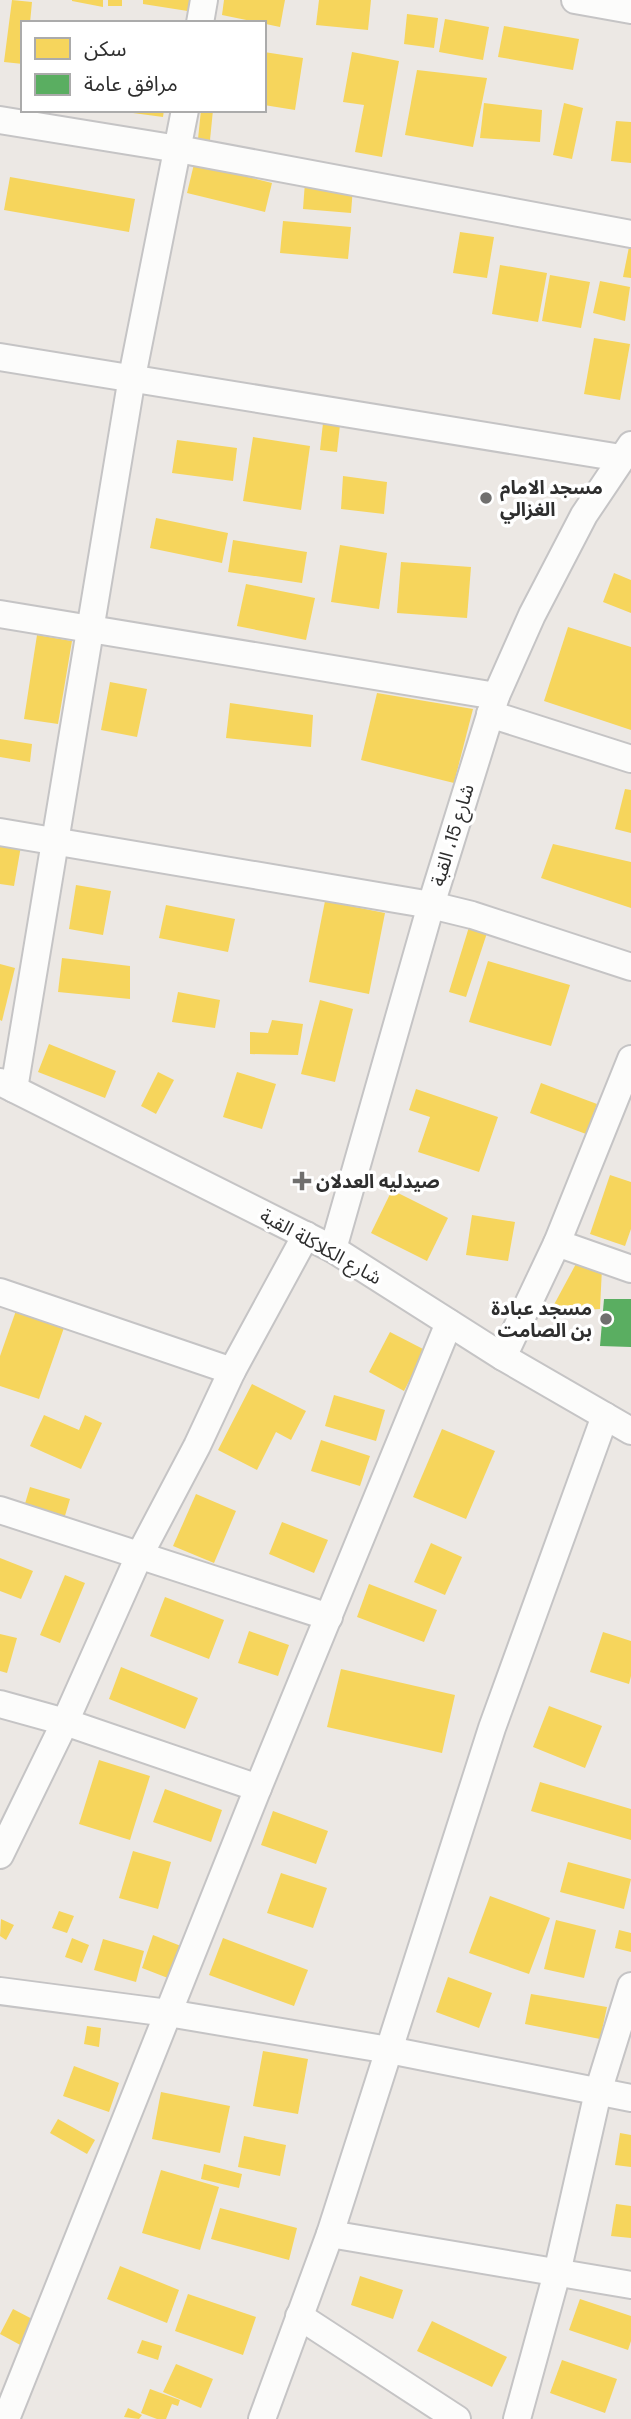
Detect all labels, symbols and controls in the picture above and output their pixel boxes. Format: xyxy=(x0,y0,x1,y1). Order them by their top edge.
legend xyxy=(21,21,266,112)
text: سكن xyxy=(84,35,126,63)
text: مرافق عامة xyxy=(84,70,178,98)
place label: مسجد الامام الغزالي xyxy=(500,475,603,524)
marker: مسجد الامام الغزالي xyxy=(478,490,494,506)
street label: شارع 15، القبة xyxy=(425,781,481,890)
place label: صيدليه العدلان xyxy=(316,1169,440,1194)
marker: صيدليه العدلان xyxy=(294,1173,310,1189)
street label: شارع الكلاكلة القبة xyxy=(255,1203,386,1291)
place label: مسجد عبادة بن الصامت xyxy=(491,1296,592,1343)
marker: مسجد عبادة بن الصامت xyxy=(598,1311,614,1327)

